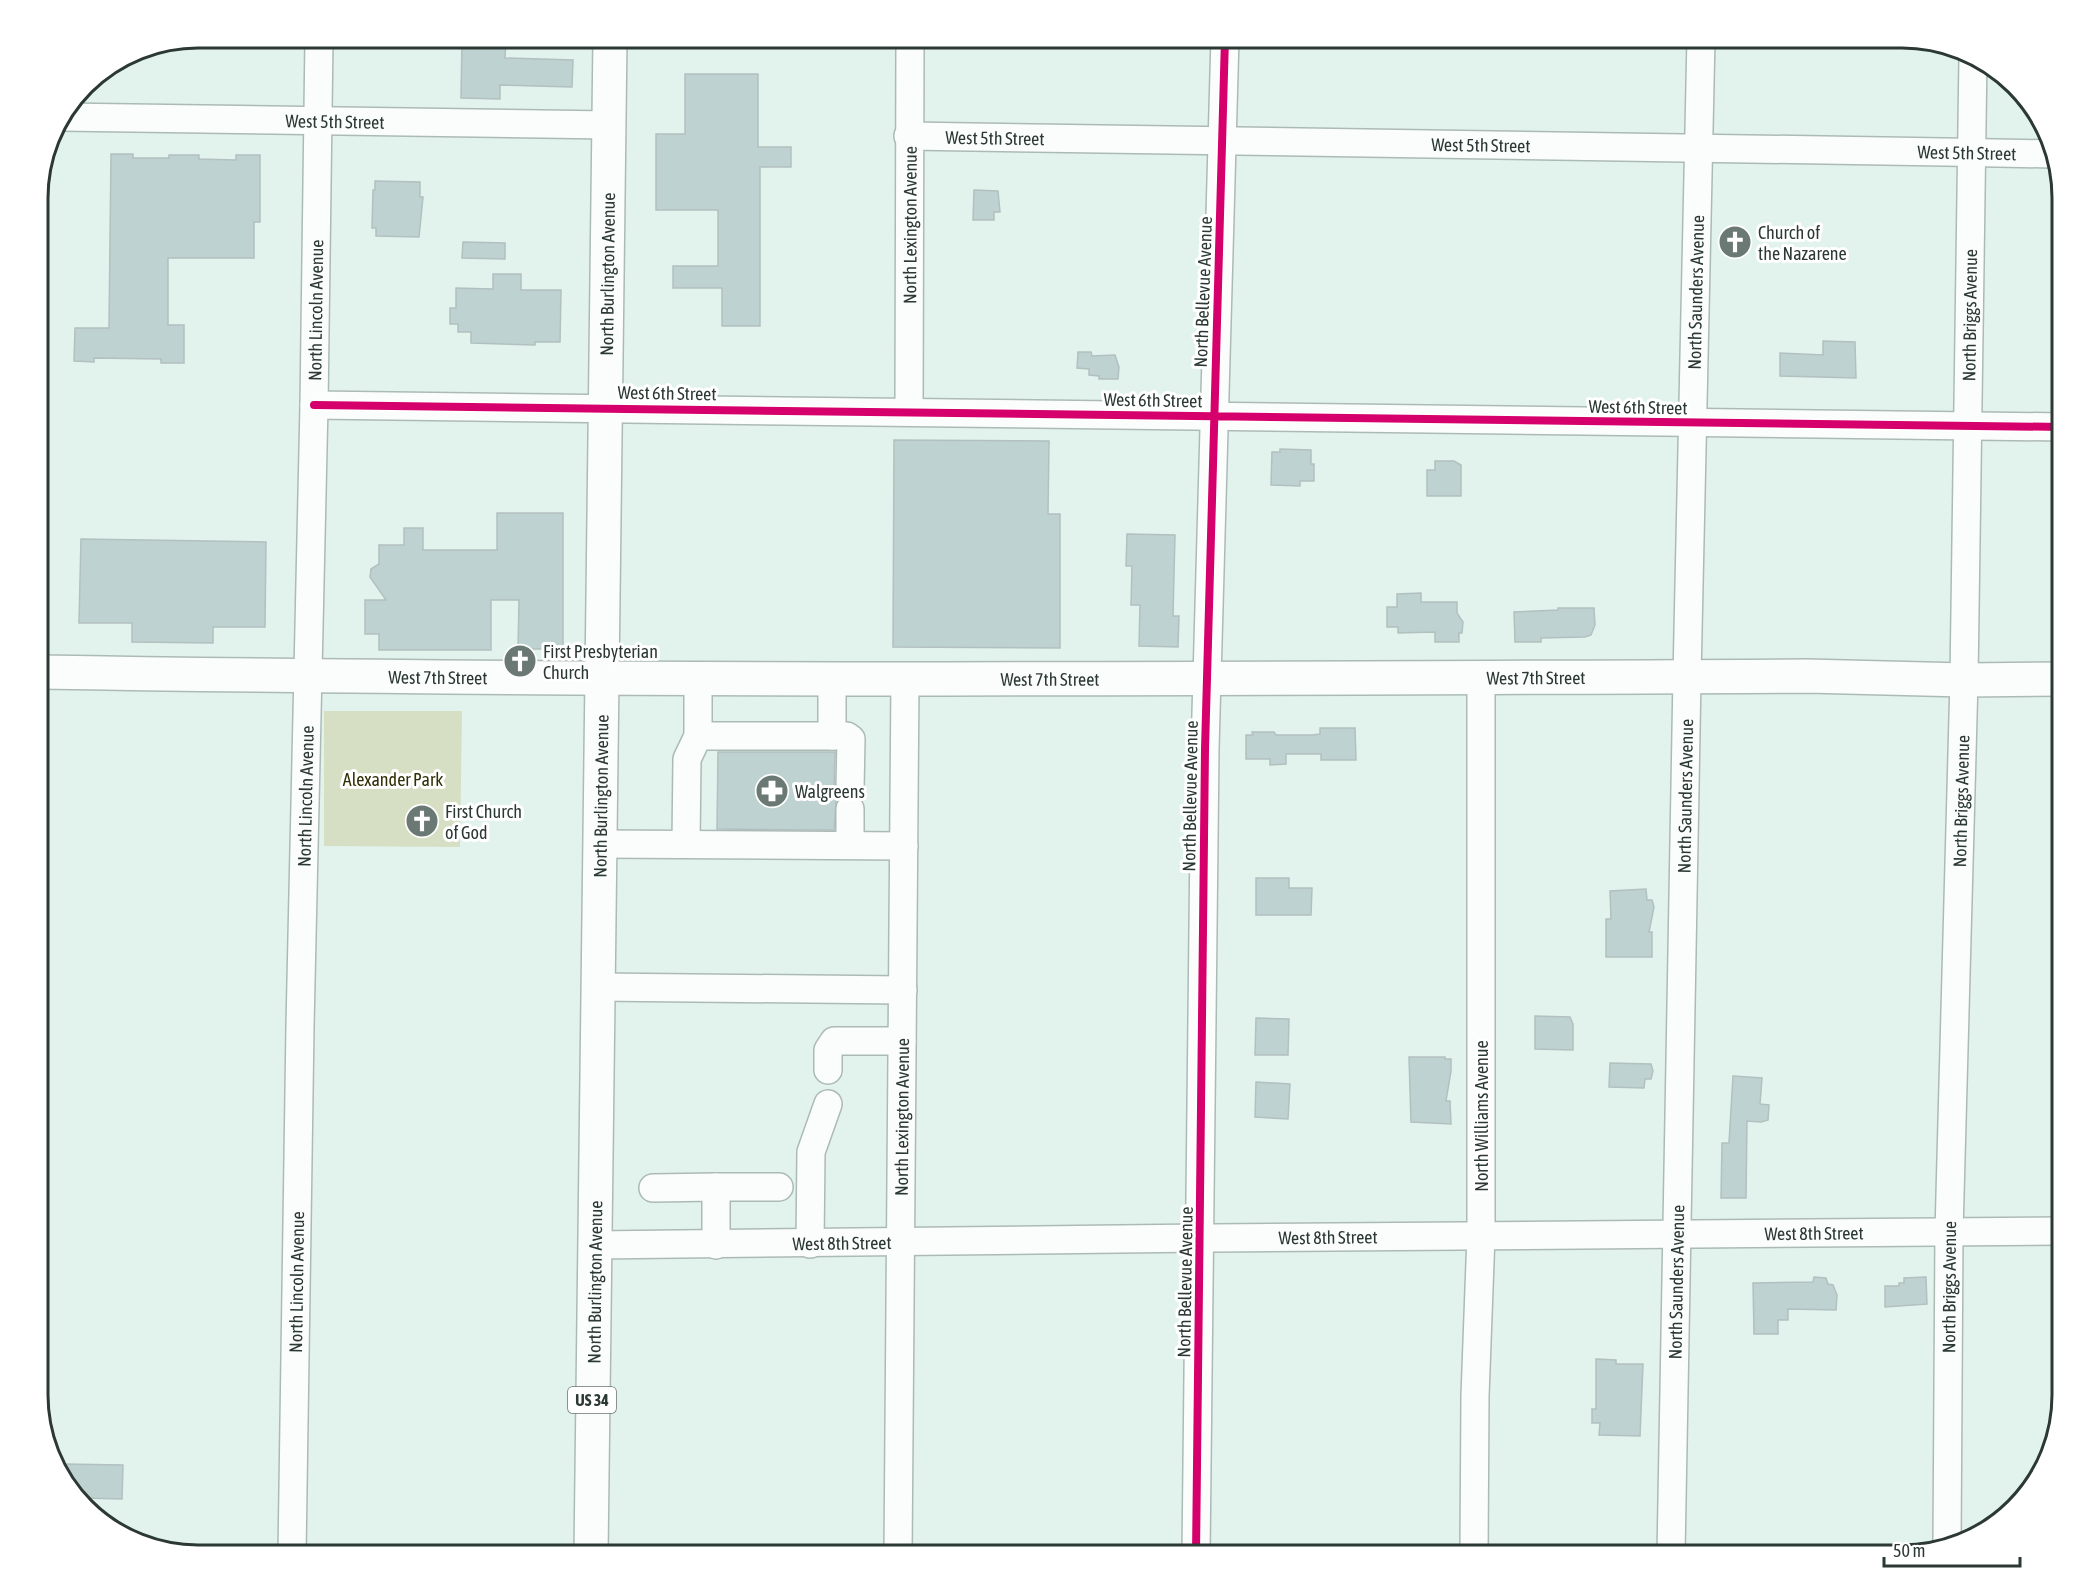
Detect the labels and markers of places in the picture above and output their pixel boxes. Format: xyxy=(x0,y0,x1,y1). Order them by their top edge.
place label: Church of the Nazarene xyxy=(1758,222,1847,264)
church icon: Church of the Nazarene xyxy=(1717,224,1753,260)
place label: First Presbyterian Church xyxy=(543,641,658,683)
church icon: First Presbyterian Church xyxy=(502,643,538,679)
pharmacy icon: Walgreens xyxy=(754,773,790,809)
place label: Walgreens xyxy=(795,781,865,802)
place label: First Church of God xyxy=(445,801,522,843)
church icon: First Church of God xyxy=(404,803,440,839)

